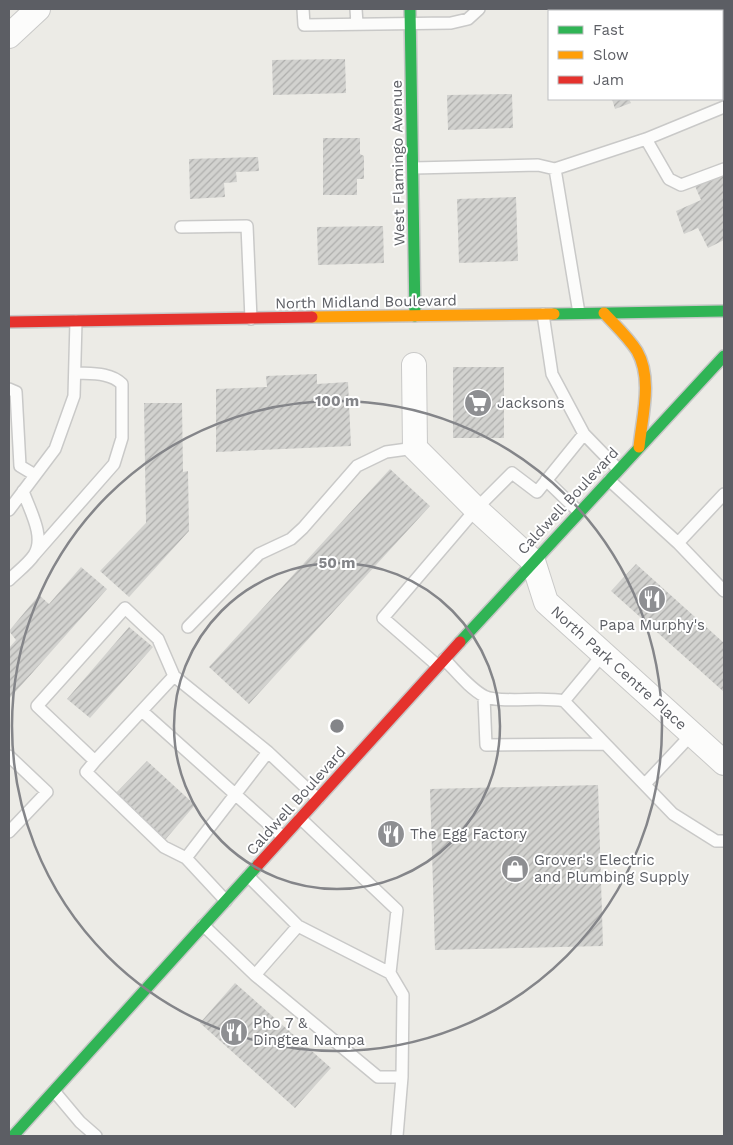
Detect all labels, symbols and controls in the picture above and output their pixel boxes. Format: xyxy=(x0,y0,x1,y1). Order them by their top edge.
legend xyxy=(548,10,723,100)
text: Fast xyxy=(593,21,625,39)
text: Slow xyxy=(593,46,629,64)
text: Jam xyxy=(593,71,624,89)
street label: West Flamingo Avenue xyxy=(388,80,408,246)
street label: North Midland Boulevard xyxy=(275,291,457,313)
supermarket icon: Jacksons xyxy=(463,388,493,418)
text: 100 m xyxy=(315,392,359,410)
place label: Jacksons xyxy=(497,394,565,412)
street label: Caldwell Boulevard xyxy=(514,444,622,558)
text: 50 m xyxy=(319,554,355,572)
restaurant icon: Papa Murphy's xyxy=(637,584,667,614)
street label: North Park Centre Place xyxy=(547,602,691,734)
place label: Papa Murphy's xyxy=(599,616,705,634)
centre of rings xyxy=(328,717,346,735)
street label: Caldwell Boulevard xyxy=(242,743,350,859)
restaurant icon: The Egg Factory xyxy=(376,819,406,849)
place label: The Egg Factory xyxy=(410,825,527,843)
place label: Grover's Electric and Plumbing Supply xyxy=(534,851,689,886)
shop icon: Grover's Electric and Plumbing Supply xyxy=(500,854,530,884)
place label: Pho 7 & Dingtea Nampa xyxy=(253,1014,365,1049)
restaurant icon: Pho 7 & Dingtea Nampa xyxy=(219,1017,249,1047)

